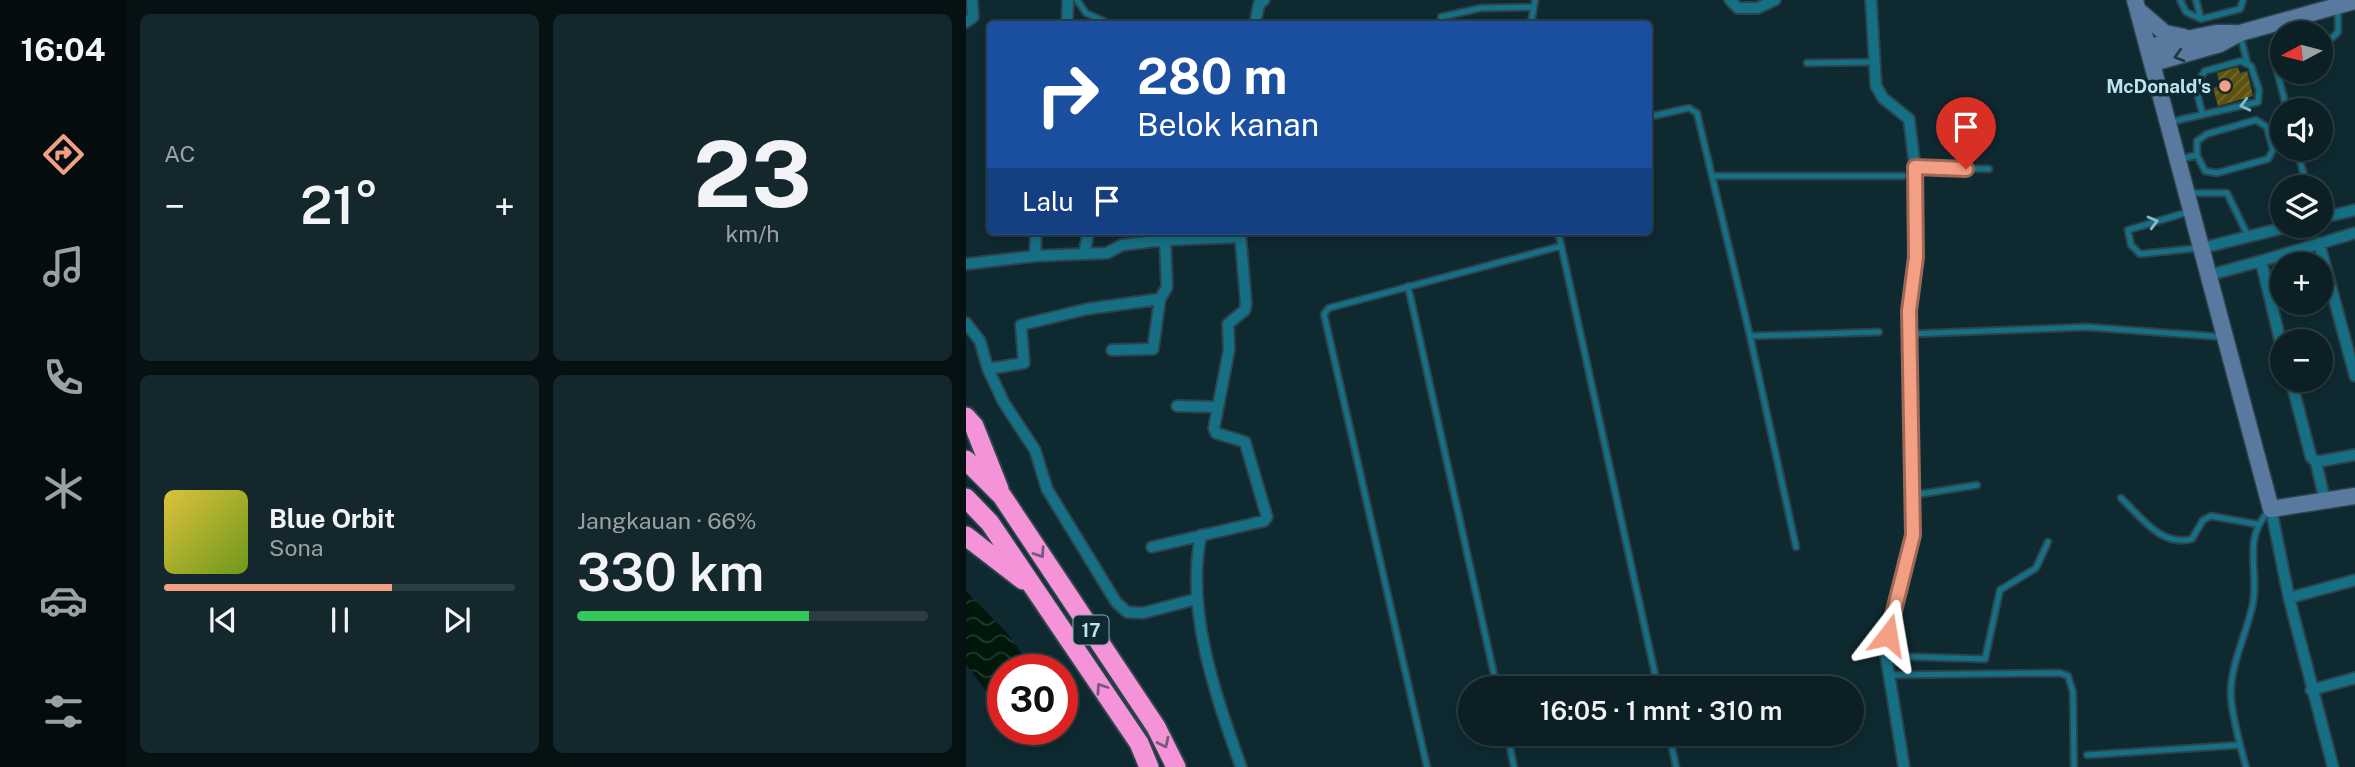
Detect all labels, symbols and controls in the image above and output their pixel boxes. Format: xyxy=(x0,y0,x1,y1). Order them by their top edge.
north arrow xyxy=(2270,21,2333,84)
map controls xyxy=(2270,21,2333,392)
text: 16:04 xyxy=(21,31,105,68)
text: 280 m xyxy=(1137,47,1287,105)
one-way arrow xyxy=(2173,47,2185,62)
icon: right xyxy=(1022,49,1113,140)
place label: McDonald's xyxy=(2106,75,2211,97)
marker: McDonald's xyxy=(2217,78,2233,94)
pin xyxy=(1936,97,1996,169)
one-way arrow xyxy=(2239,97,2251,111)
button: sound xyxy=(2270,98,2333,161)
text: Belok kanan xyxy=(1137,106,1319,143)
icon: arrive xyxy=(1947,108,1985,146)
text: 23 xyxy=(693,121,812,227)
icon: directions xyxy=(39,130,88,179)
text: AC xyxy=(164,140,195,167)
text: 21° xyxy=(300,175,379,236)
button: layers xyxy=(2270,175,2333,238)
icon: arrive xyxy=(1088,182,1126,220)
text: − xyxy=(164,184,185,229)
text: + xyxy=(494,184,515,229)
text: Lalu xyxy=(1022,186,1074,217)
one-way arrow xyxy=(2146,216,2158,230)
text: km/h xyxy=(725,220,780,247)
icon: music xyxy=(39,242,88,291)
button: + xyxy=(2270,252,2333,315)
button: − xyxy=(2270,329,2333,392)
icon: phone xyxy=(39,353,88,402)
icon: climate xyxy=(39,464,88,513)
text: Blue Orbit xyxy=(269,503,395,534)
text: Jangkauan · 66% xyxy=(577,507,757,534)
text: Sona xyxy=(269,534,323,561)
text: 330 km xyxy=(577,542,764,603)
one-way arrow xyxy=(1031,545,1044,558)
icon: car xyxy=(39,576,88,625)
position arrow xyxy=(1851,598,1925,672)
icon: previous xyxy=(204,601,242,639)
icon: pause xyxy=(321,601,359,639)
icon: next xyxy=(438,601,476,639)
road number: 17 xyxy=(1074,616,1108,644)
speed limit sign: 30 xyxy=(987,654,1078,745)
one-way arrow xyxy=(1097,683,1109,696)
icon: filters xyxy=(39,687,88,736)
text: 16:05 · 1 mnt · 310 m xyxy=(1540,695,1782,726)
one-way arrow xyxy=(1156,736,1170,748)

